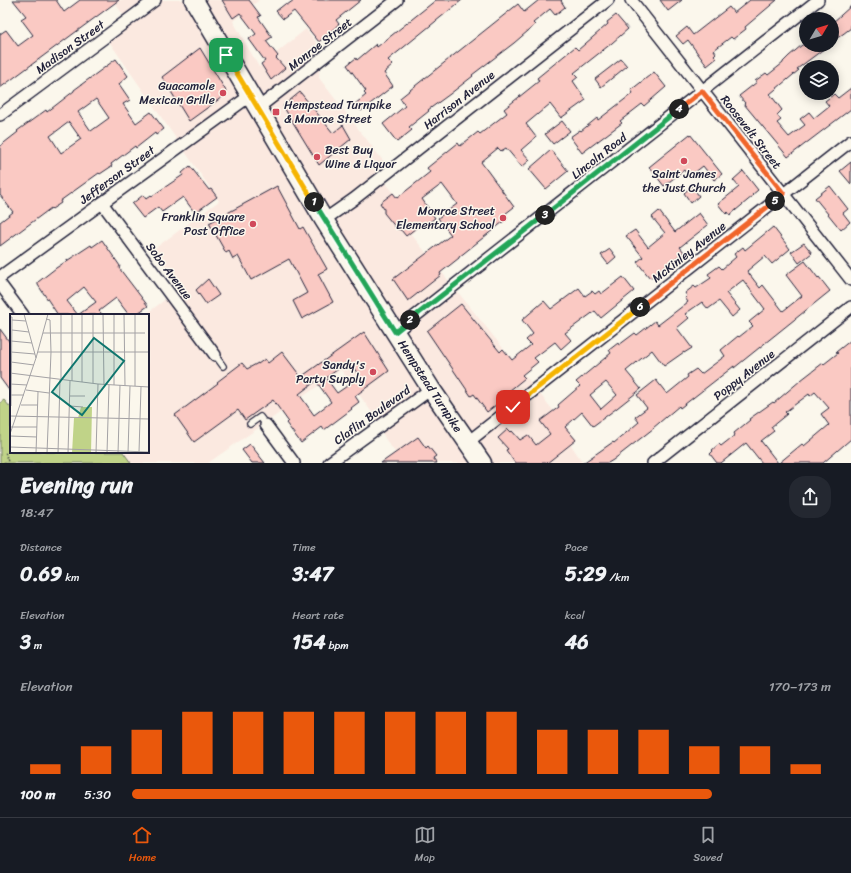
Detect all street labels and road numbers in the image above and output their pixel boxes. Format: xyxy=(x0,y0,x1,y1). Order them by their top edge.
street label: Monroe Street xyxy=(283,12,357,76)
street label: Madison Street xyxy=(31,13,110,80)
street label: Harrison Avenue xyxy=(418,65,500,135)
street label: Roosevelt Street xyxy=(715,90,787,174)
street label: Lincoln Road xyxy=(566,127,632,185)
street label: Jefferson Street xyxy=(74,139,161,211)
street label: McKinley Avenue xyxy=(647,216,731,288)
street label: Sobo Avenue xyxy=(140,237,198,305)
street label: Hempstead Turnpike xyxy=(392,335,469,437)
street label: Poppy Avenue xyxy=(708,344,780,406)
street label: Claflin Boulevard xyxy=(329,379,416,451)

